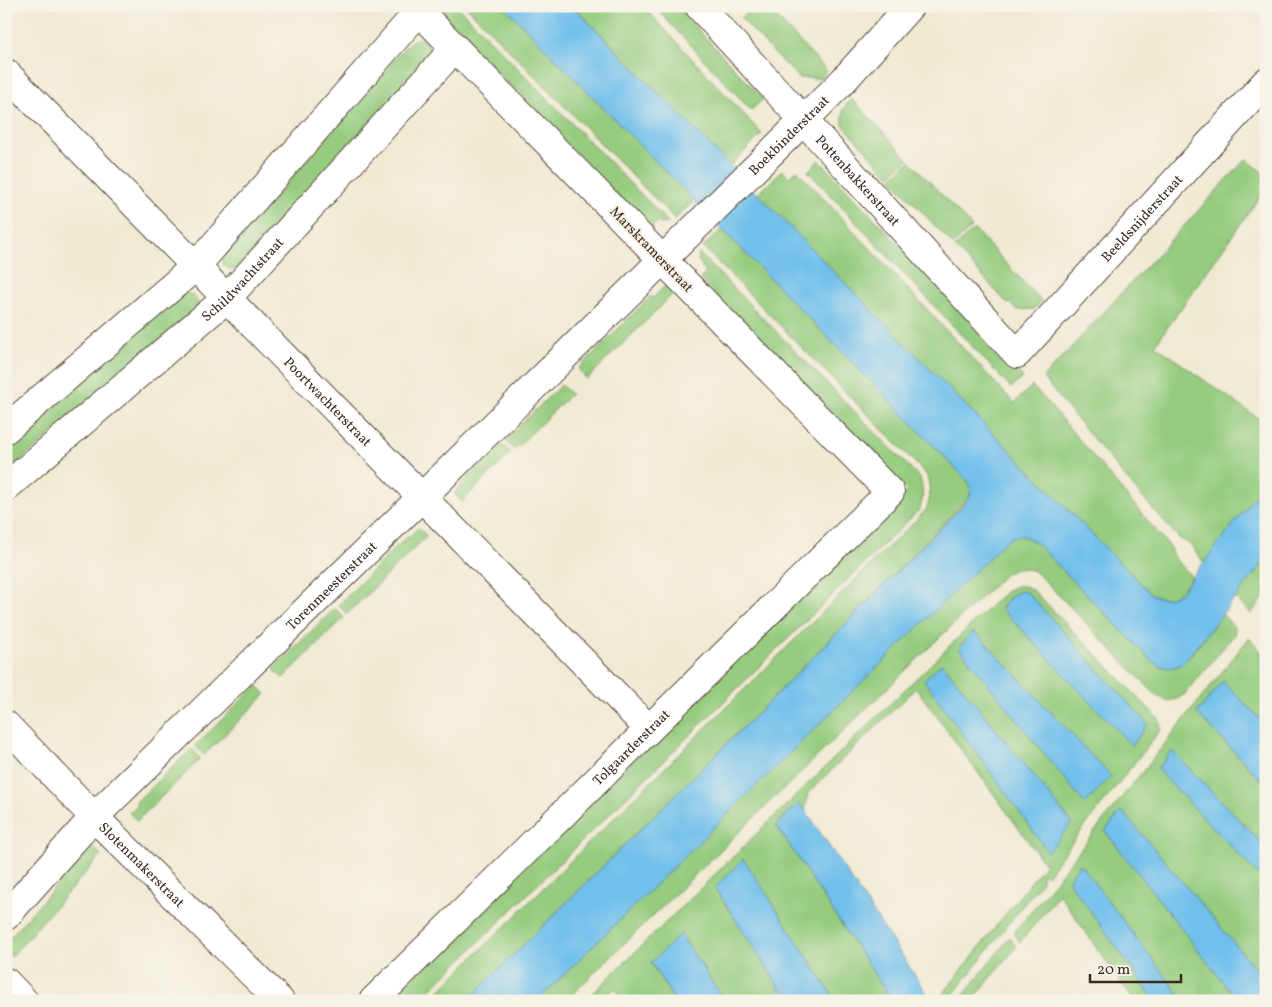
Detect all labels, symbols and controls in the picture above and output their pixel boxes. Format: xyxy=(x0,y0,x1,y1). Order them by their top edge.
street label: Boekbinderstraat xyxy=(745,92,834,180)
street label: Pottenbakkerstraat xyxy=(810,131,904,231)
street label: Beeldsnijderstraat xyxy=(1098,171,1188,267)
street label: Marskramerstraat xyxy=(605,203,697,297)
street label: Schildwachtstraat xyxy=(198,234,289,327)
street label: Poortwachterstraat xyxy=(279,354,375,452)
street label: Torenmeesterstraat xyxy=(283,538,382,635)
street label: Tolgaarderstraat xyxy=(589,706,675,791)
street label: Slotenmakerstraat xyxy=(94,819,188,913)
scale bar xyxy=(1090,952,1181,984)
text: 20 m xyxy=(1097,960,1130,981)

